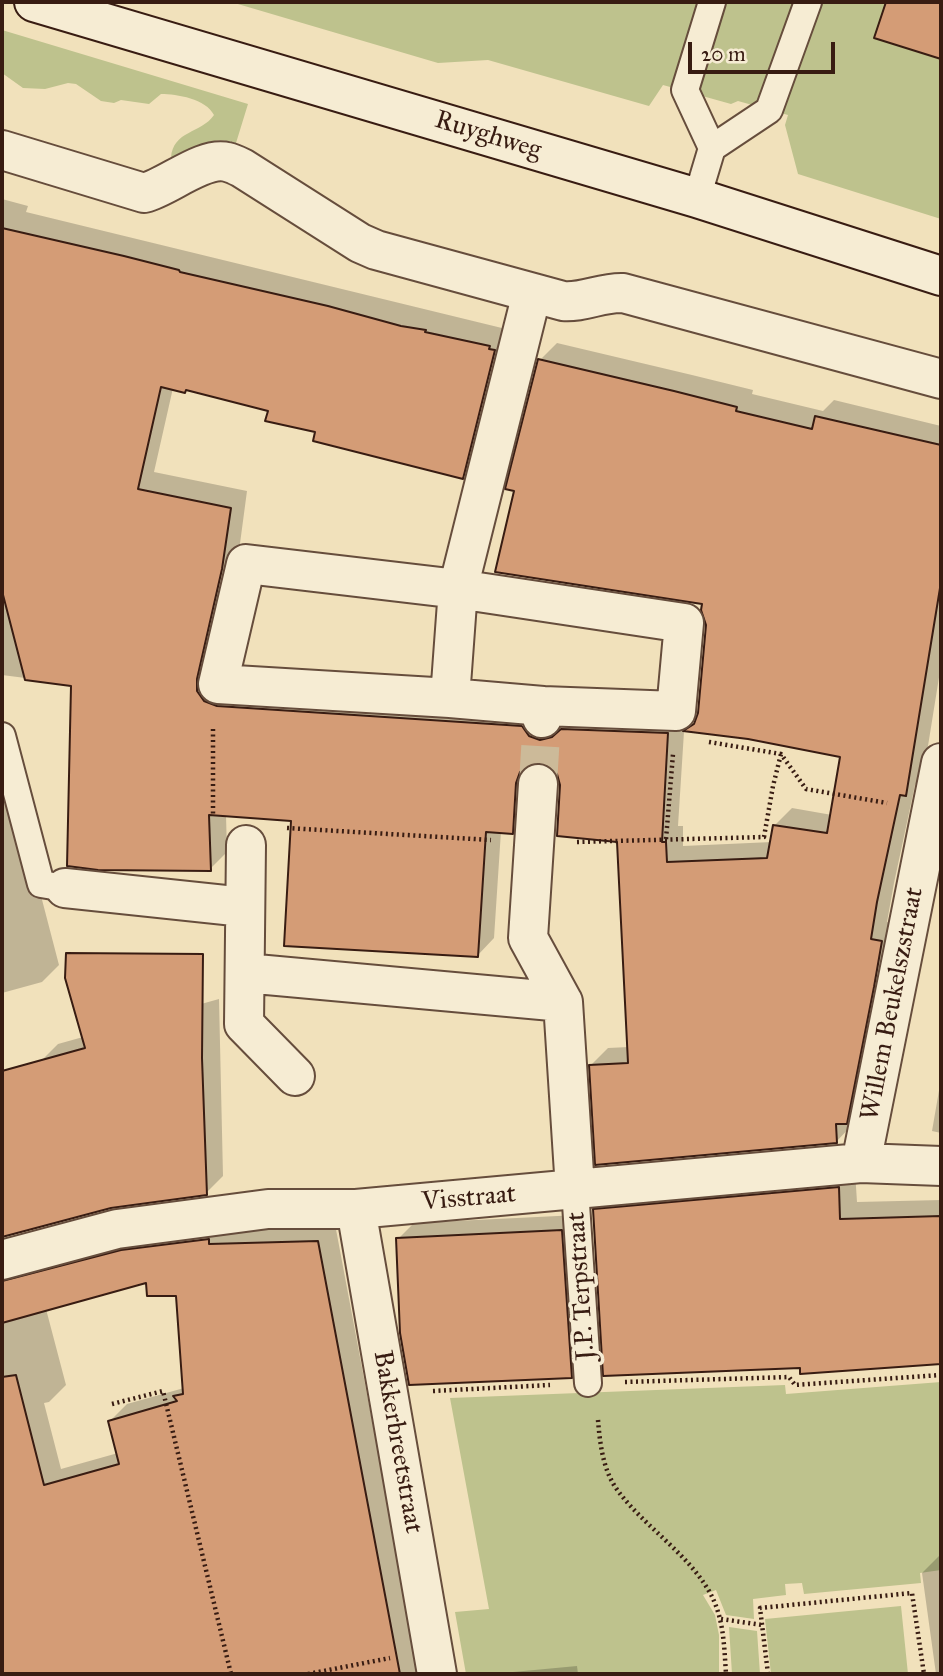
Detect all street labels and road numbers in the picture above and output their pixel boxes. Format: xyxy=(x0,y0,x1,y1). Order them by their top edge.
street label: Ruyghweg xyxy=(431,105,545,167)
street label: Willem Beukelszstraat xyxy=(855,885,931,1123)
street label: Visstraat xyxy=(421,1179,517,1219)
street label: J.P. Terpstraat xyxy=(561,1211,603,1361)
street label: Bakkerbreetstraat xyxy=(366,1348,428,1536)

